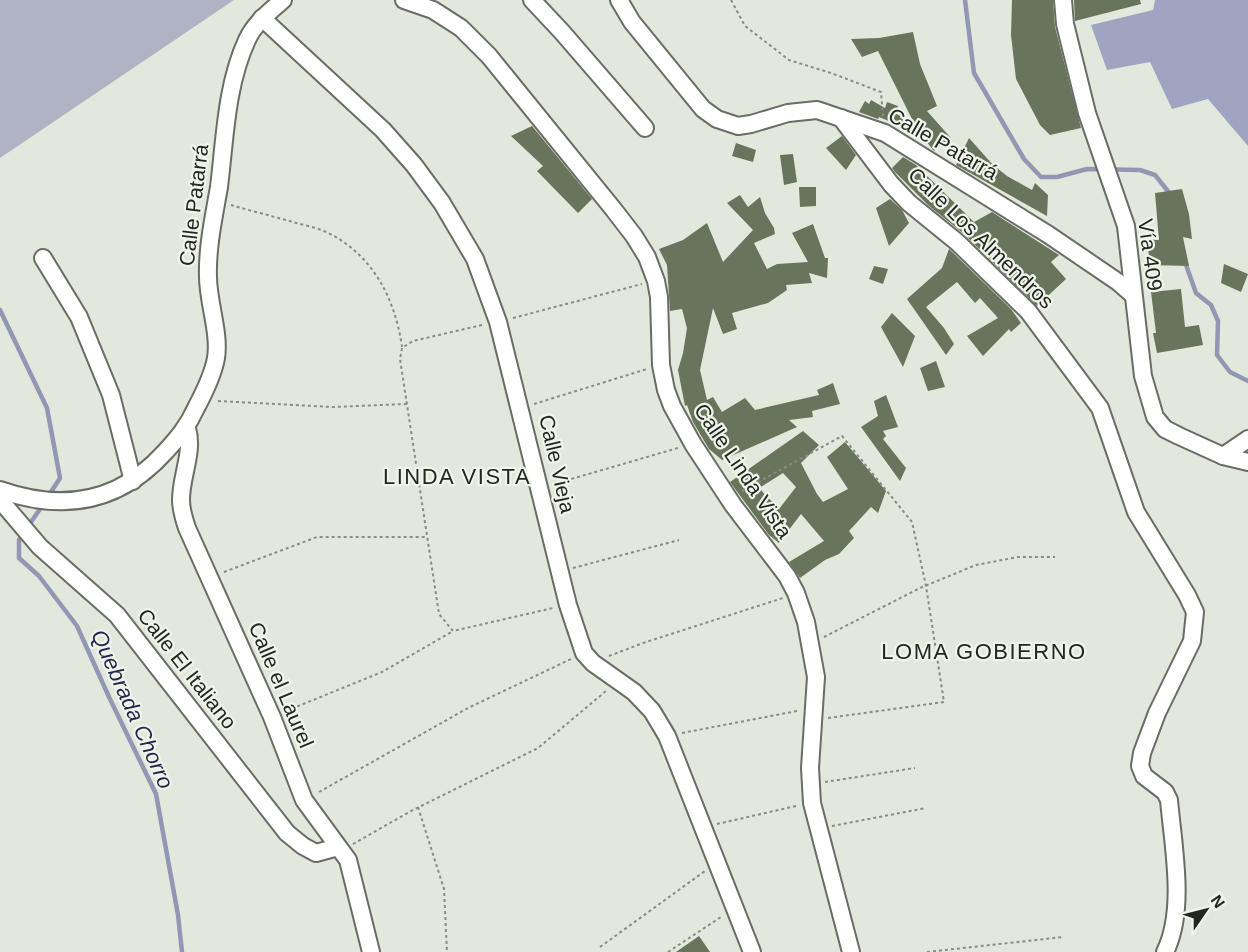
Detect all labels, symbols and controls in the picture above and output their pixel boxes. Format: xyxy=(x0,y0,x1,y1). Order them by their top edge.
street label: Calle Patarrá xyxy=(884,103,1002,184)
street label: Calle Patarrá xyxy=(175,142,212,267)
street label: Calle Los Almendros xyxy=(904,162,1059,313)
street label: Vía 409 xyxy=(1134,217,1167,292)
street label: Calle Linda Vista xyxy=(690,399,797,543)
street label: Calle Vieja xyxy=(535,413,580,516)
district label: LINDA VISTA xyxy=(383,464,531,489)
street label: Calle El Italiano xyxy=(133,604,241,733)
street label: Calle el Laurel xyxy=(245,619,318,751)
water label: Quebrada Chorro xyxy=(86,626,179,792)
district label: LOMA GOBIERNO xyxy=(881,639,1087,664)
north arrow xyxy=(1176,880,1236,940)
text: N xyxy=(1208,892,1228,911)

